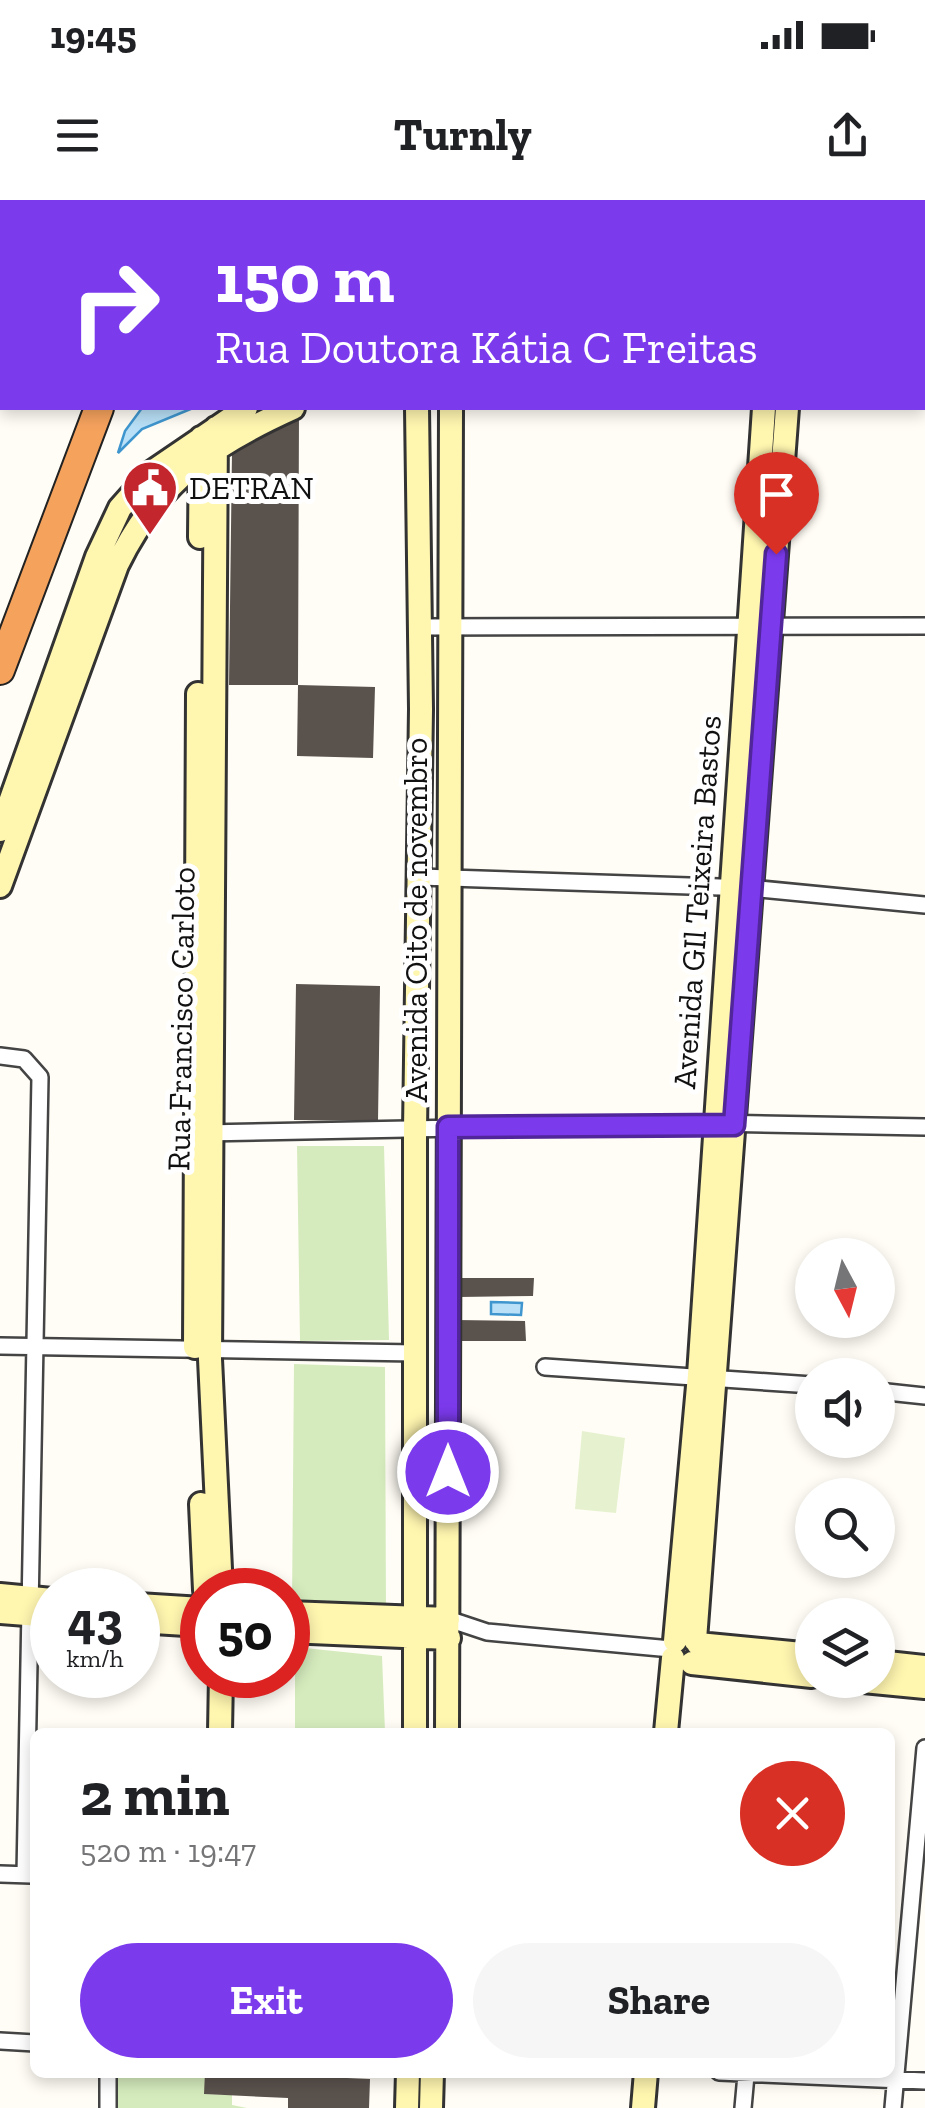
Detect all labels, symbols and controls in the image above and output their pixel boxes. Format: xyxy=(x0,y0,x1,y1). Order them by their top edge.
text: 19:45 xyxy=(50,12,137,58)
icon: menu xyxy=(50,108,105,163)
text: Turnly xyxy=(393,108,532,162)
icon: share xyxy=(820,108,875,163)
text: 150 m xyxy=(215,236,395,320)
icon: right xyxy=(50,240,180,370)
text: Rua Doutora Kátia C Freitas xyxy=(215,321,758,375)
pin xyxy=(734,452,819,555)
public building icon: DETRAN xyxy=(120,458,180,537)
icon: arrive xyxy=(749,467,804,522)
place label: DETRAN xyxy=(189,469,314,507)
street label: Avenida GIl Teixeira Bastos xyxy=(665,714,729,1090)
street label: Avenida Oito de novembro xyxy=(397,738,435,1102)
street label: Rua Francisco Carloto xyxy=(159,867,203,1171)
north arrow xyxy=(795,1238,895,1338)
map controls xyxy=(795,1238,895,1698)
button: sound xyxy=(795,1358,895,1458)
position arrow xyxy=(396,1420,500,1524)
button: search xyxy=(795,1478,895,1578)
speed limit sign: 50 xyxy=(180,1568,310,1698)
text: 43 xyxy=(67,1591,123,1651)
button: layers xyxy=(795,1598,895,1698)
text: km/h xyxy=(66,1643,124,1673)
text: 2 min xyxy=(80,1758,230,1830)
button: close xyxy=(740,1761,845,1866)
text: 520 m · 19:47 xyxy=(80,1832,256,1870)
button: Exit xyxy=(80,1943,453,2058)
button: Share xyxy=(473,1943,845,2058)

